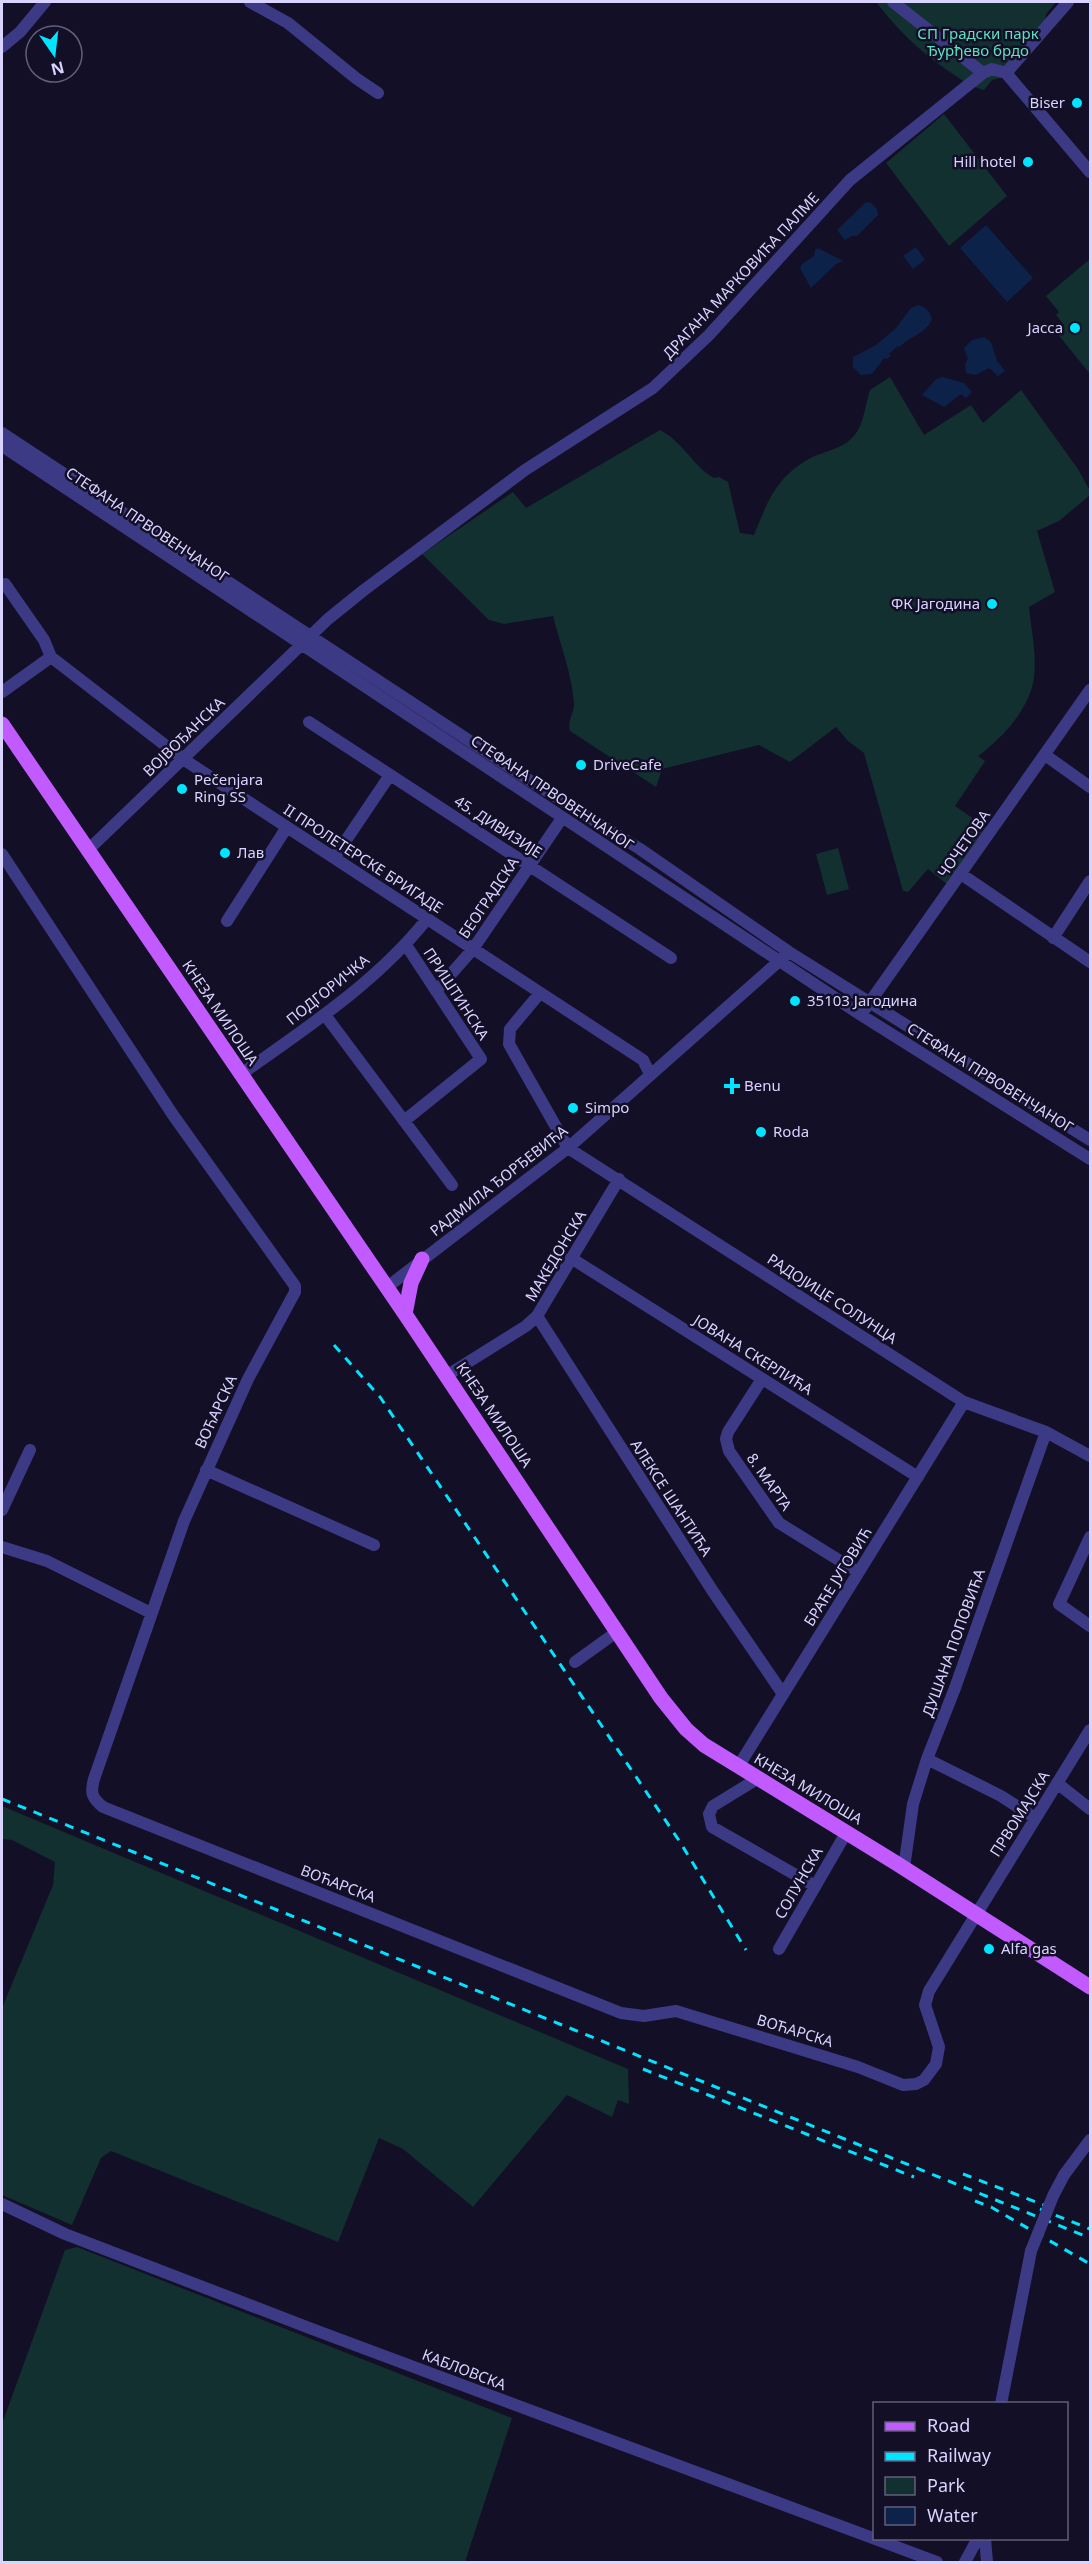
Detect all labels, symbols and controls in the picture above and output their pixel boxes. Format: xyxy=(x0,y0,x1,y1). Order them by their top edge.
park label: СП Градски парк Ђурђево брдо xyxy=(917,23,1039,60)
north arrow xyxy=(24,24,84,84)
text: N xyxy=(49,56,67,81)
place label: Biser xyxy=(1030,92,1065,112)
marker: Biser xyxy=(1070,96,1084,110)
place label: Hill hotel xyxy=(953,151,1016,171)
marker: Hill hotel xyxy=(1021,155,1035,169)
street label: ДРАГАНА МАРКОВИЋА ПАЛМЕ xyxy=(658,188,823,363)
place label: Јасса xyxy=(1026,317,1063,337)
marker: Јасса xyxy=(1068,321,1082,335)
street label: СТЕФАНА ПРВОВЕНЧАНОГ xyxy=(62,462,233,586)
place label: ФК Јагодина xyxy=(891,593,980,613)
marker: ФК Јагодина xyxy=(985,597,999,611)
street label: ВОЈВОЂАНСКА xyxy=(138,692,229,780)
street label: СТЕФАНА ПРВОВЕНЧАНОГ xyxy=(467,730,638,854)
place label: DriveCafe xyxy=(593,754,662,774)
marker: DriveCafe xyxy=(574,758,588,772)
place label: Pečenjara Ring SS xyxy=(194,769,263,806)
marker: Pečenjara Ring SS xyxy=(175,782,189,796)
street label: 45. ДИВИЗИЈЕ xyxy=(451,790,546,862)
street label: II ПРОЛЕТЕРСКЕ БРИГАДЕ xyxy=(280,799,447,917)
street label: ЧОЧЕТОВА xyxy=(932,805,994,881)
place label: Лав xyxy=(237,842,264,862)
marker: Лав xyxy=(218,846,232,860)
street label: БЕОГРАДСКА xyxy=(454,853,523,942)
street label: ПРИШТИНСКА xyxy=(420,943,494,1044)
street label: ПОДГОРИЧКА xyxy=(282,949,373,1029)
street label: КНЕЗА МИЛОША xyxy=(178,956,264,1069)
place label: 35103 Јагодина xyxy=(807,990,917,1010)
marker: 35103 Јагодина xyxy=(788,994,802,1008)
street label: СТЕФАНА ПРВОВЕНЧАНОГ xyxy=(904,1018,1078,1137)
place label: Benu xyxy=(744,1075,781,1095)
marker: Benu xyxy=(725,1079,739,1093)
place label: Simpo xyxy=(585,1097,629,1117)
marker: Simpo xyxy=(566,1101,580,1115)
street label: РАДМИЛА ЂОРЂЕВИЋА xyxy=(425,1120,572,1240)
place label: Roda xyxy=(773,1121,809,1141)
marker: Roda xyxy=(754,1125,768,1139)
street label: МАКЕДОНСКА xyxy=(520,1206,590,1305)
street label: РАДОЈИЦЕ СОЛУНЦА xyxy=(764,1249,902,1348)
street label: ЈОВАНА СКЕРЛИЋА xyxy=(688,1308,817,1399)
street label: КНЕЗА МИЛОША xyxy=(452,1358,538,1471)
street label: ВОЋАРСКА xyxy=(189,1371,241,1452)
street label: АЛЕКСЕ ШАНТИЋА xyxy=(627,1435,717,1560)
street label: 8. МАРТА xyxy=(743,1449,797,1514)
street label: БРАЋЕ ЈУГОВИЋ xyxy=(799,1523,876,1630)
street label: ДУШАНА ПОПОВИЋА xyxy=(917,1565,989,1719)
street label: КНЕЗА МИЛОША xyxy=(751,1748,867,1829)
street label: ПРВОМАЈСКА xyxy=(985,1766,1054,1860)
street label: СОЛУНСКА xyxy=(769,1843,827,1922)
street label: ВОЋАРСКА xyxy=(298,1860,379,1907)
place label: Alfa gas xyxy=(1001,1938,1057,1958)
marker: Alfa gas xyxy=(982,1942,996,1956)
street label: ВОЋАРСКА xyxy=(755,2009,836,2051)
street label: КАБЛОВСКА xyxy=(420,2344,510,2394)
legend xyxy=(873,2402,1068,2540)
text: Road xyxy=(927,2413,970,2437)
text: Railway xyxy=(927,2443,992,2467)
text: Park xyxy=(927,2473,965,2497)
text: Water xyxy=(927,2503,978,2527)

